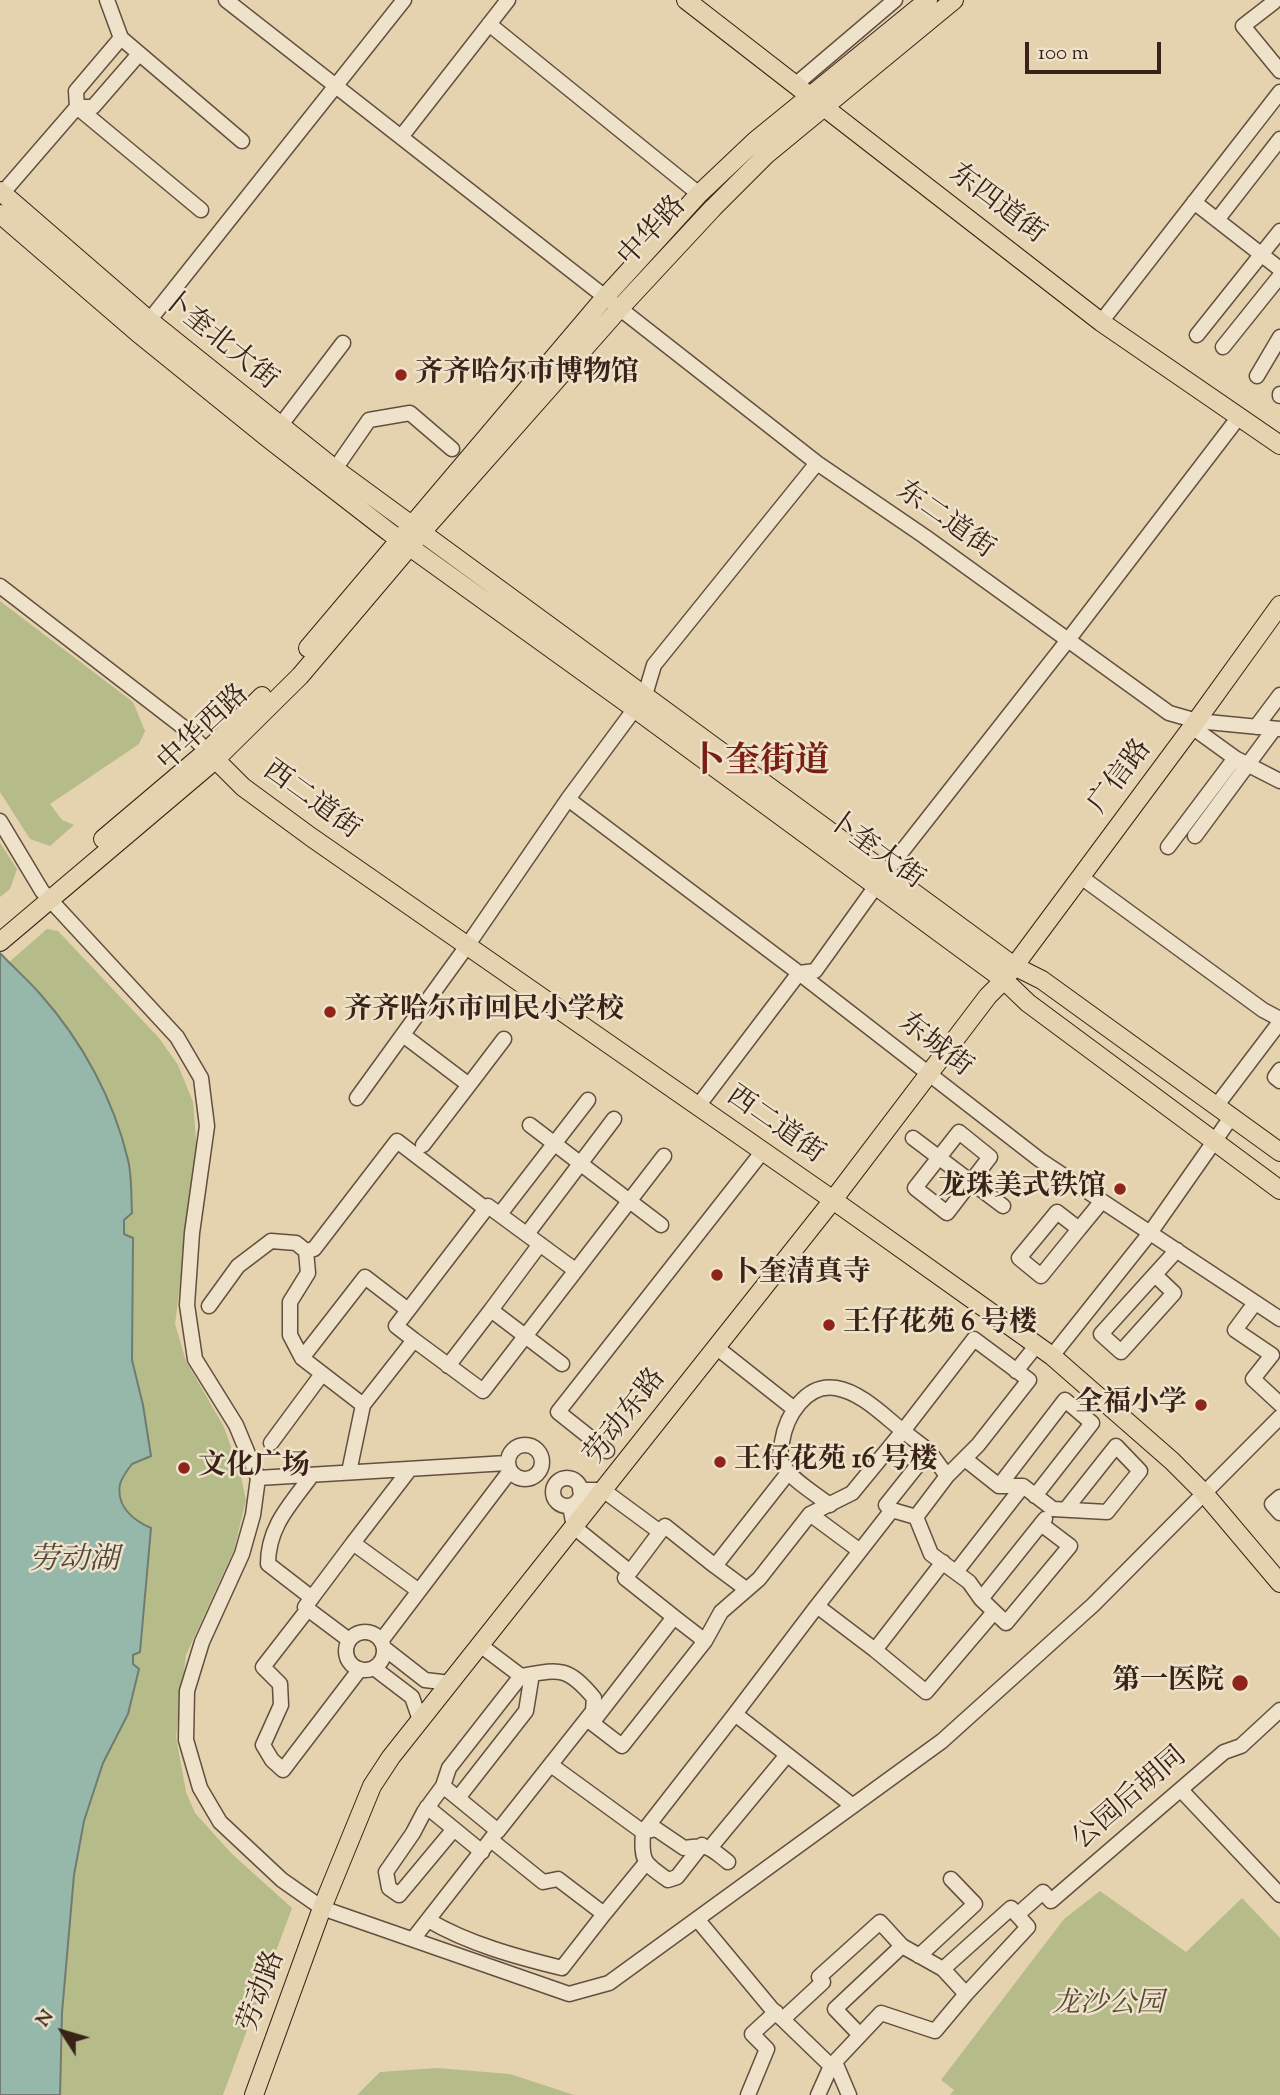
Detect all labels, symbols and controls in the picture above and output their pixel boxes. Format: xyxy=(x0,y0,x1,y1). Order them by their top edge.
scale bar xyxy=(1028,28,1164,72)
text: 100 m xyxy=(1038,39,1089,69)
street label: 东四道街 xyxy=(941,159,1051,253)
street label: 中华路 xyxy=(613,191,695,275)
street label: 卜奎北大街 xyxy=(153,285,283,399)
place label: 齐齐哈尔市博物馆 xyxy=(415,358,639,392)
marker: 齐齐哈尔市博物馆 xyxy=(393,367,409,383)
street label: 东二道街 xyxy=(888,476,1000,568)
street label: 中华西路 xyxy=(153,680,257,780)
street label: 广信路 xyxy=(1083,734,1161,822)
district label: 卜奎街道 xyxy=(690,744,830,786)
street label: 西二道街 xyxy=(255,755,365,849)
street label: 卜奎大街 xyxy=(819,805,929,899)
place label: 齐齐哈尔市回民小学校 xyxy=(344,995,624,1029)
marker: 齐齐哈尔市回民小学校 xyxy=(322,1004,338,1020)
street label: 东城街 xyxy=(891,1008,977,1086)
street label: 西二道街 xyxy=(718,1081,830,1173)
place label: 龙珠美式铁馆 xyxy=(938,1172,1106,1206)
marker: 龙珠美式铁馆 xyxy=(1112,1181,1128,1197)
place label: 卜奎清真寺 xyxy=(731,1258,871,1292)
marker: 卜奎清真寺 xyxy=(709,1267,725,1283)
place label: 王仔花苑 6 号楼 xyxy=(843,1308,1037,1342)
marker: 王仔花苑 6 号楼 xyxy=(821,1317,837,1333)
street label: 劳动东路 xyxy=(579,1364,675,1472)
place label: 全福小学 xyxy=(1075,1388,1187,1422)
marker: 全福小学 xyxy=(1193,1397,1209,1413)
place label: 王仔花苑 16 号楼 xyxy=(734,1445,937,1479)
place label: 文化广场 xyxy=(198,1451,310,1485)
marker: 王仔花苑 16 号楼 xyxy=(712,1454,728,1470)
marker: 文化广场 xyxy=(176,1460,192,1476)
water label: 劳动湖 xyxy=(29,1545,119,1581)
place label: 第一医院 xyxy=(1112,1666,1224,1700)
marker: 第一医院 xyxy=(1230,1673,1250,1693)
street label: 公园后胡同 xyxy=(1067,1741,1195,1859)
street label: 劳动路 xyxy=(234,1947,294,2037)
park label: 龙沙公园 xyxy=(1052,1989,1164,2023)
north arrow xyxy=(28,1997,98,2067)
text: N xyxy=(30,2005,61,2033)

